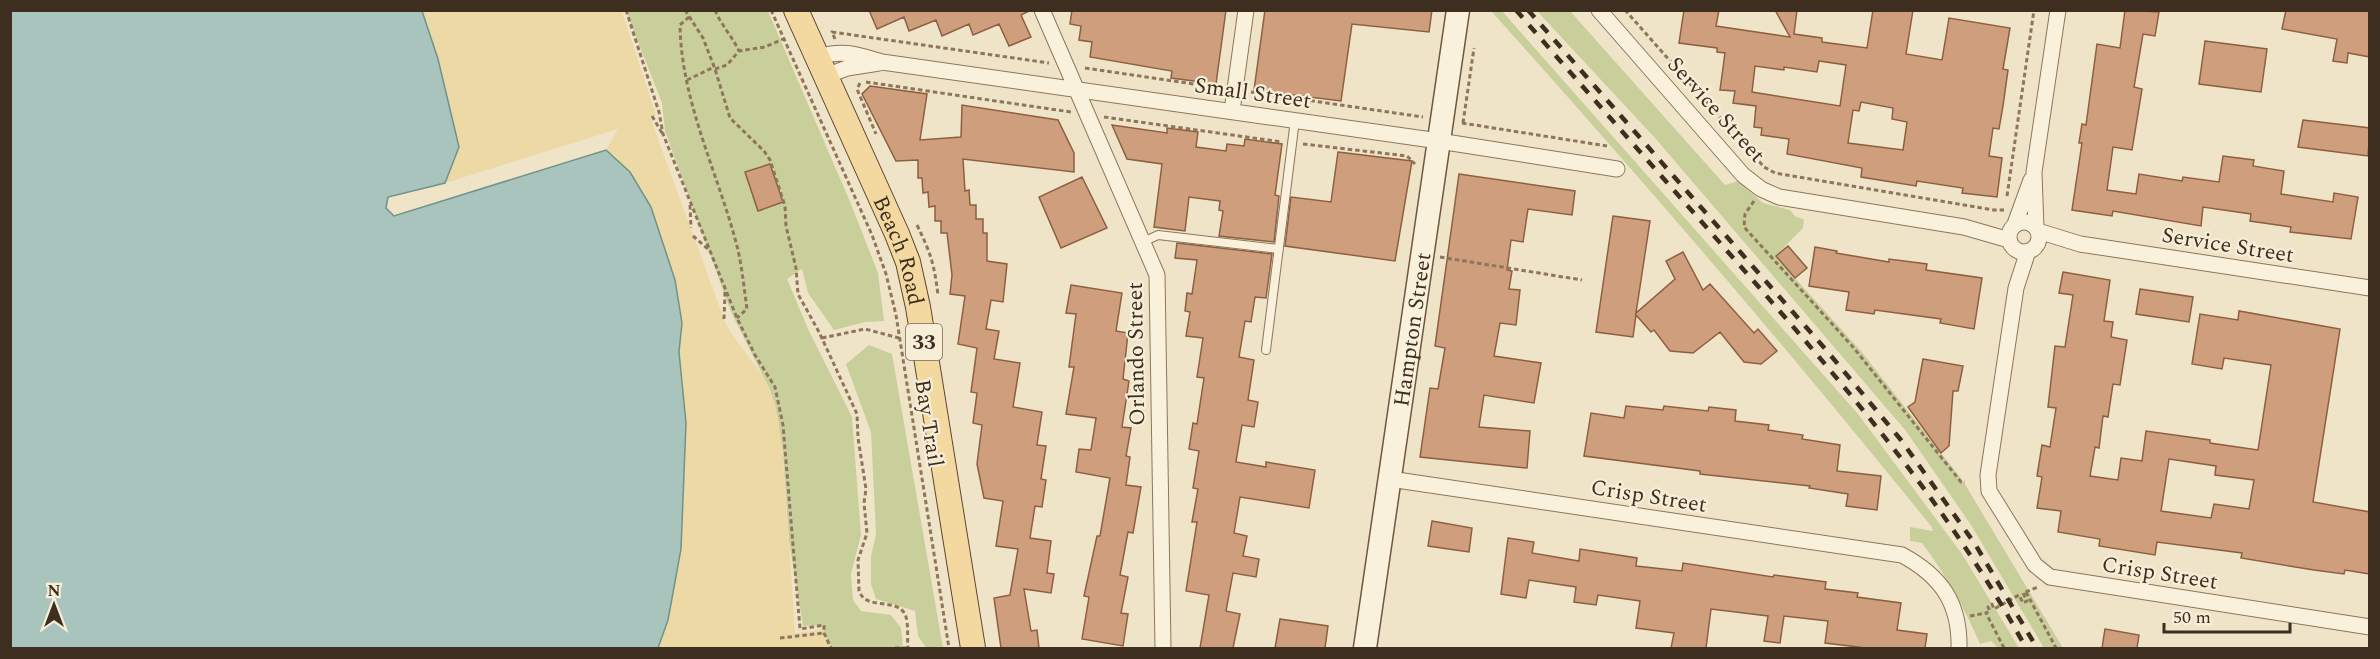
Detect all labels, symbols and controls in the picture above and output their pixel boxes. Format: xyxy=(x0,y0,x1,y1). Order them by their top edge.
street label: Service Street xyxy=(1659,49,1773,171)
street label: Small Street xyxy=(1192,69,1313,118)
street label: Beach Road xyxy=(864,190,932,308)
street label: Service Street xyxy=(2159,219,2296,272)
street label: Hampton Street xyxy=(1385,250,1441,409)
street label: Orlando Street xyxy=(1119,282,1154,426)
road number: 33 xyxy=(906,324,942,360)
street label: Bay Trail xyxy=(905,377,952,469)
street label: Crisp Street xyxy=(1588,471,1709,522)
street label: Crisp Street xyxy=(2099,548,2220,599)
north arrow xyxy=(24,575,84,635)
text: N xyxy=(47,579,61,603)
scale bar xyxy=(2164,596,2290,634)
text: 50 m xyxy=(2173,604,2211,631)

